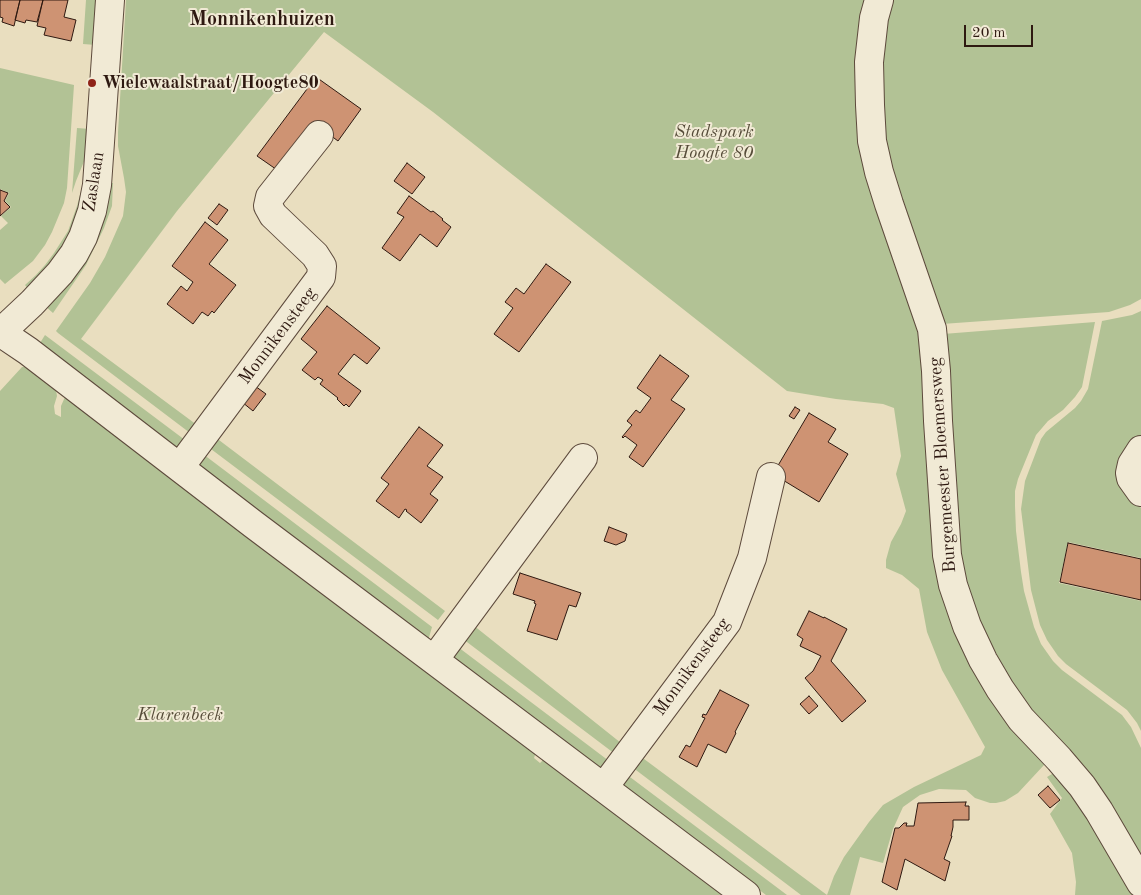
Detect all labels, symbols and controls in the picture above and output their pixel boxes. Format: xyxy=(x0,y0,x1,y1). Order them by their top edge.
district label: Monnikenhuizen xyxy=(189,8,335,32)
scale bar xyxy=(966,15,1035,47)
text: 20 m xyxy=(972,26,1006,41)
place label: Wielewaalstraat/Hoogte80 xyxy=(102,72,319,94)
marker: Wielewaalstraat/Hoogte80 xyxy=(86,77,98,89)
park label: Stadspark Hoogte 80 xyxy=(674,121,754,163)
street label: Zaslaan xyxy=(79,150,109,214)
street label: Monnikensteeg xyxy=(234,283,322,389)
street label: Burgemeester Bloemersweg xyxy=(925,356,961,574)
street label: Monnikensteeg xyxy=(649,614,735,720)
park label: Klarenbeek xyxy=(137,704,223,726)

